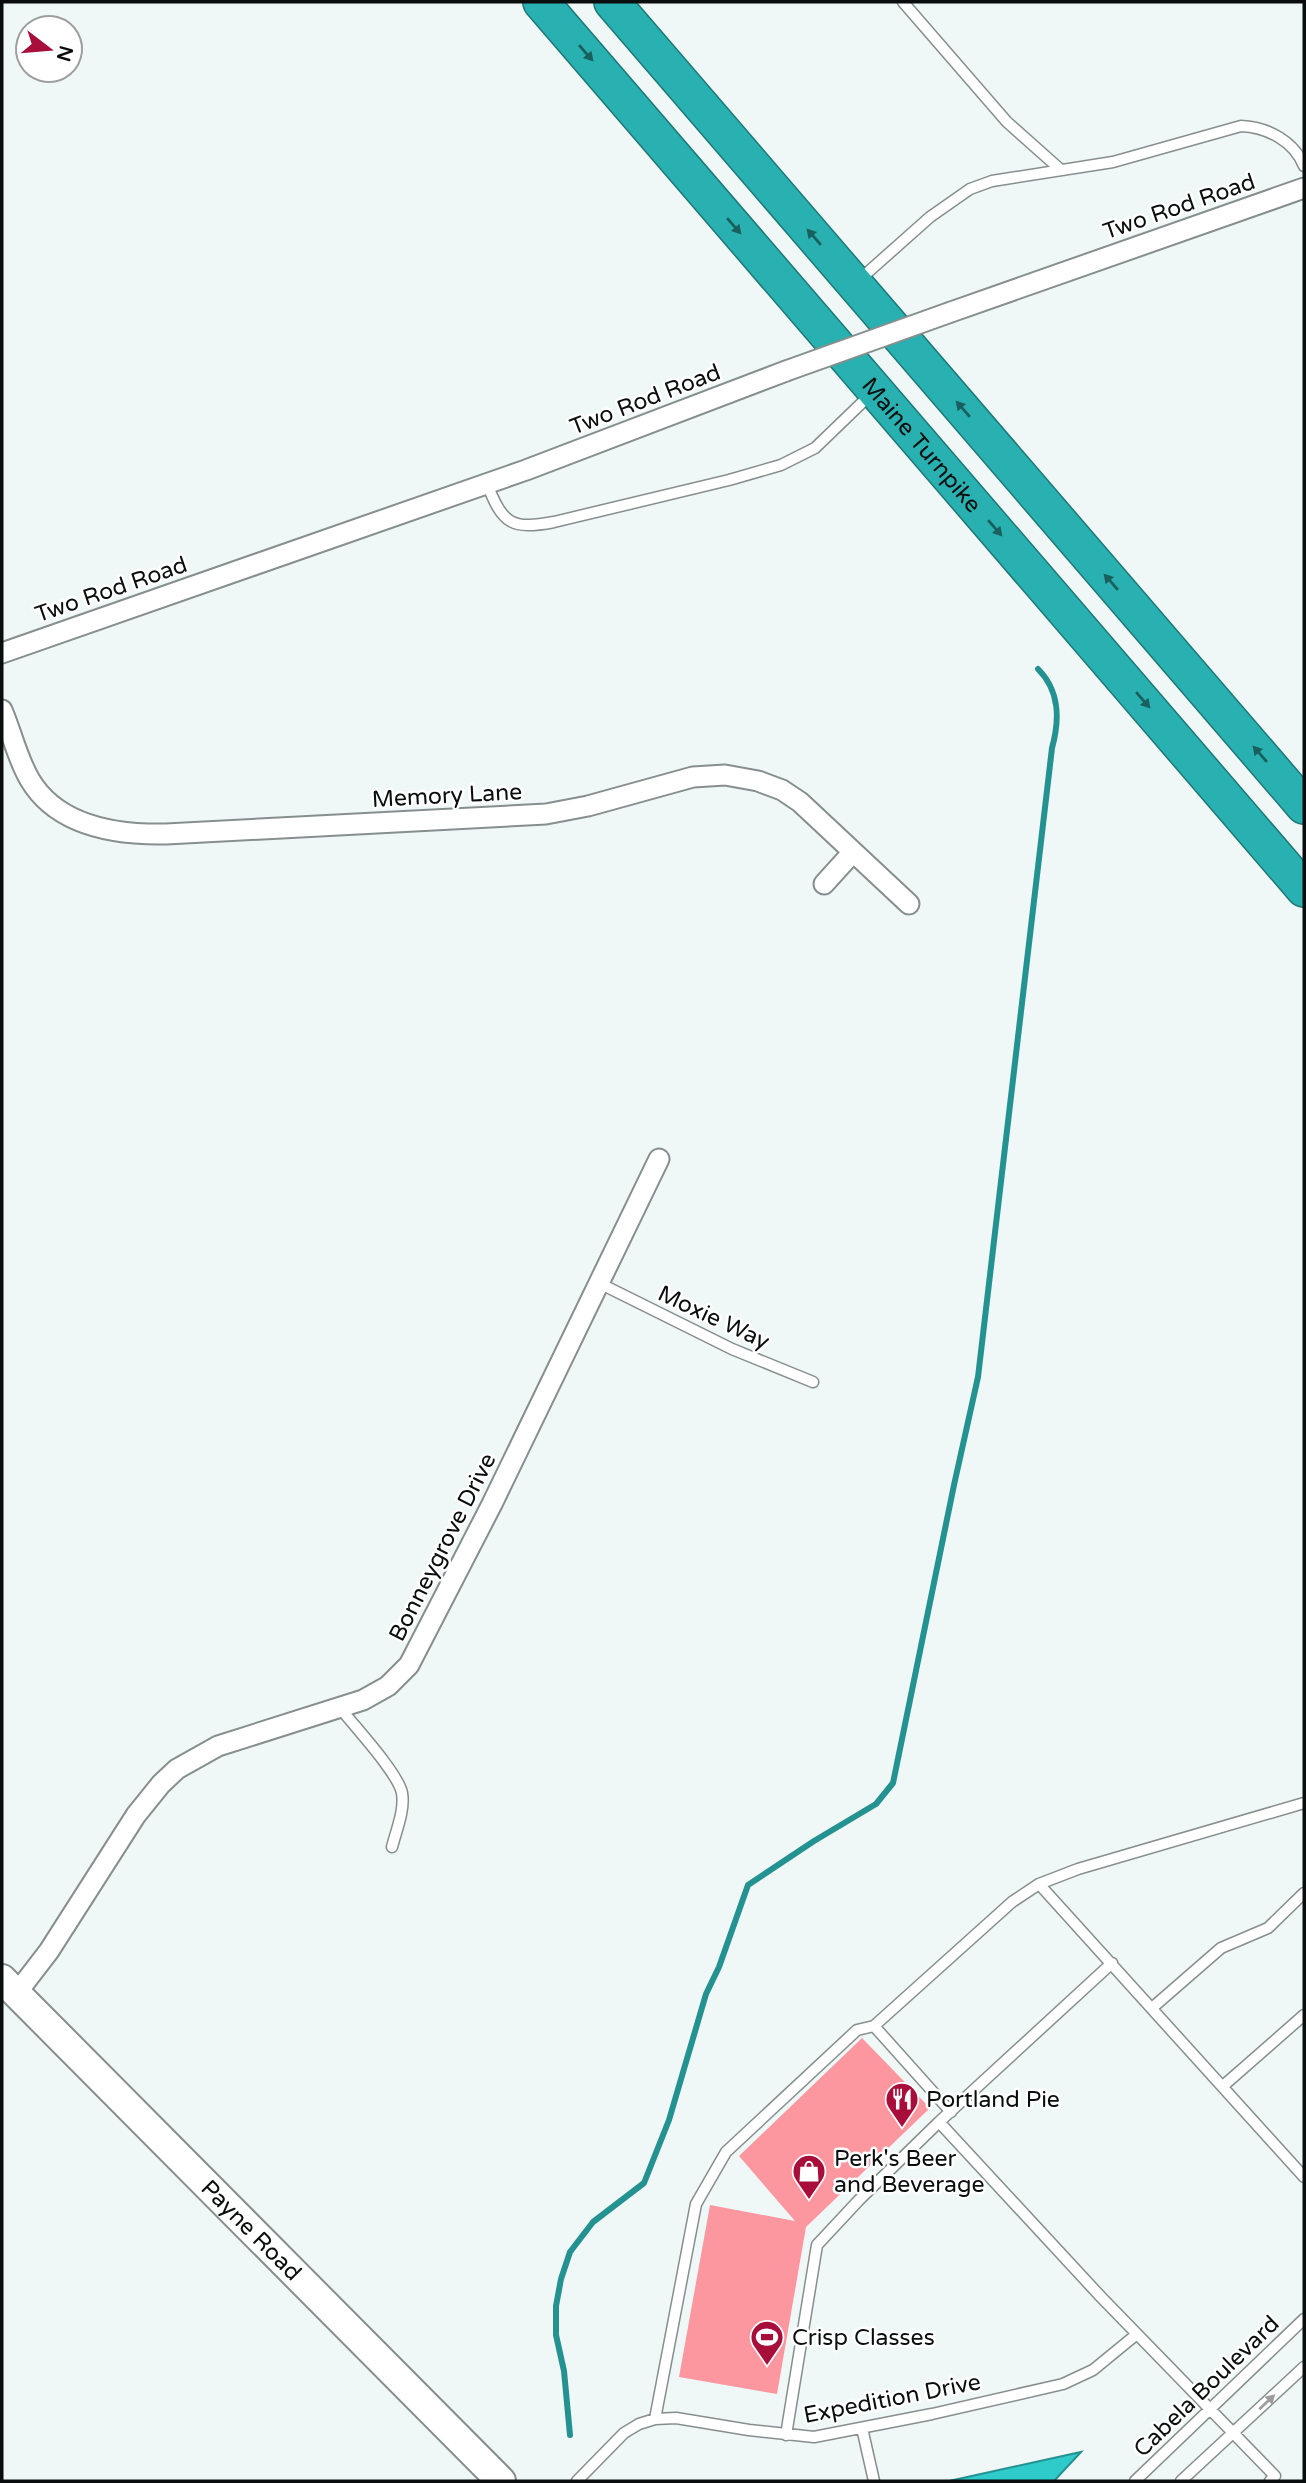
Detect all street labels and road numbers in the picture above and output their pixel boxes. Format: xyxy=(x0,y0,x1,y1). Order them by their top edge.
street label: Two Rod Road xyxy=(1100,168,1259,246)
street label: Two Rod Road xyxy=(566,358,725,442)
street label: Maine Turnpike xyxy=(855,372,987,519)
street label: Two Rod Road xyxy=(32,551,191,629)
street label: Memory Lane xyxy=(371,778,523,814)
street label: Moxie Way xyxy=(653,1280,774,1356)
street label: Bonneygrove Drive xyxy=(383,1449,502,1646)
street label: Payne Road xyxy=(195,2175,307,2287)
street label: Cabela Boulevard xyxy=(1128,2310,1285,2463)
street label: Expedition Drive xyxy=(801,2368,983,2430)

